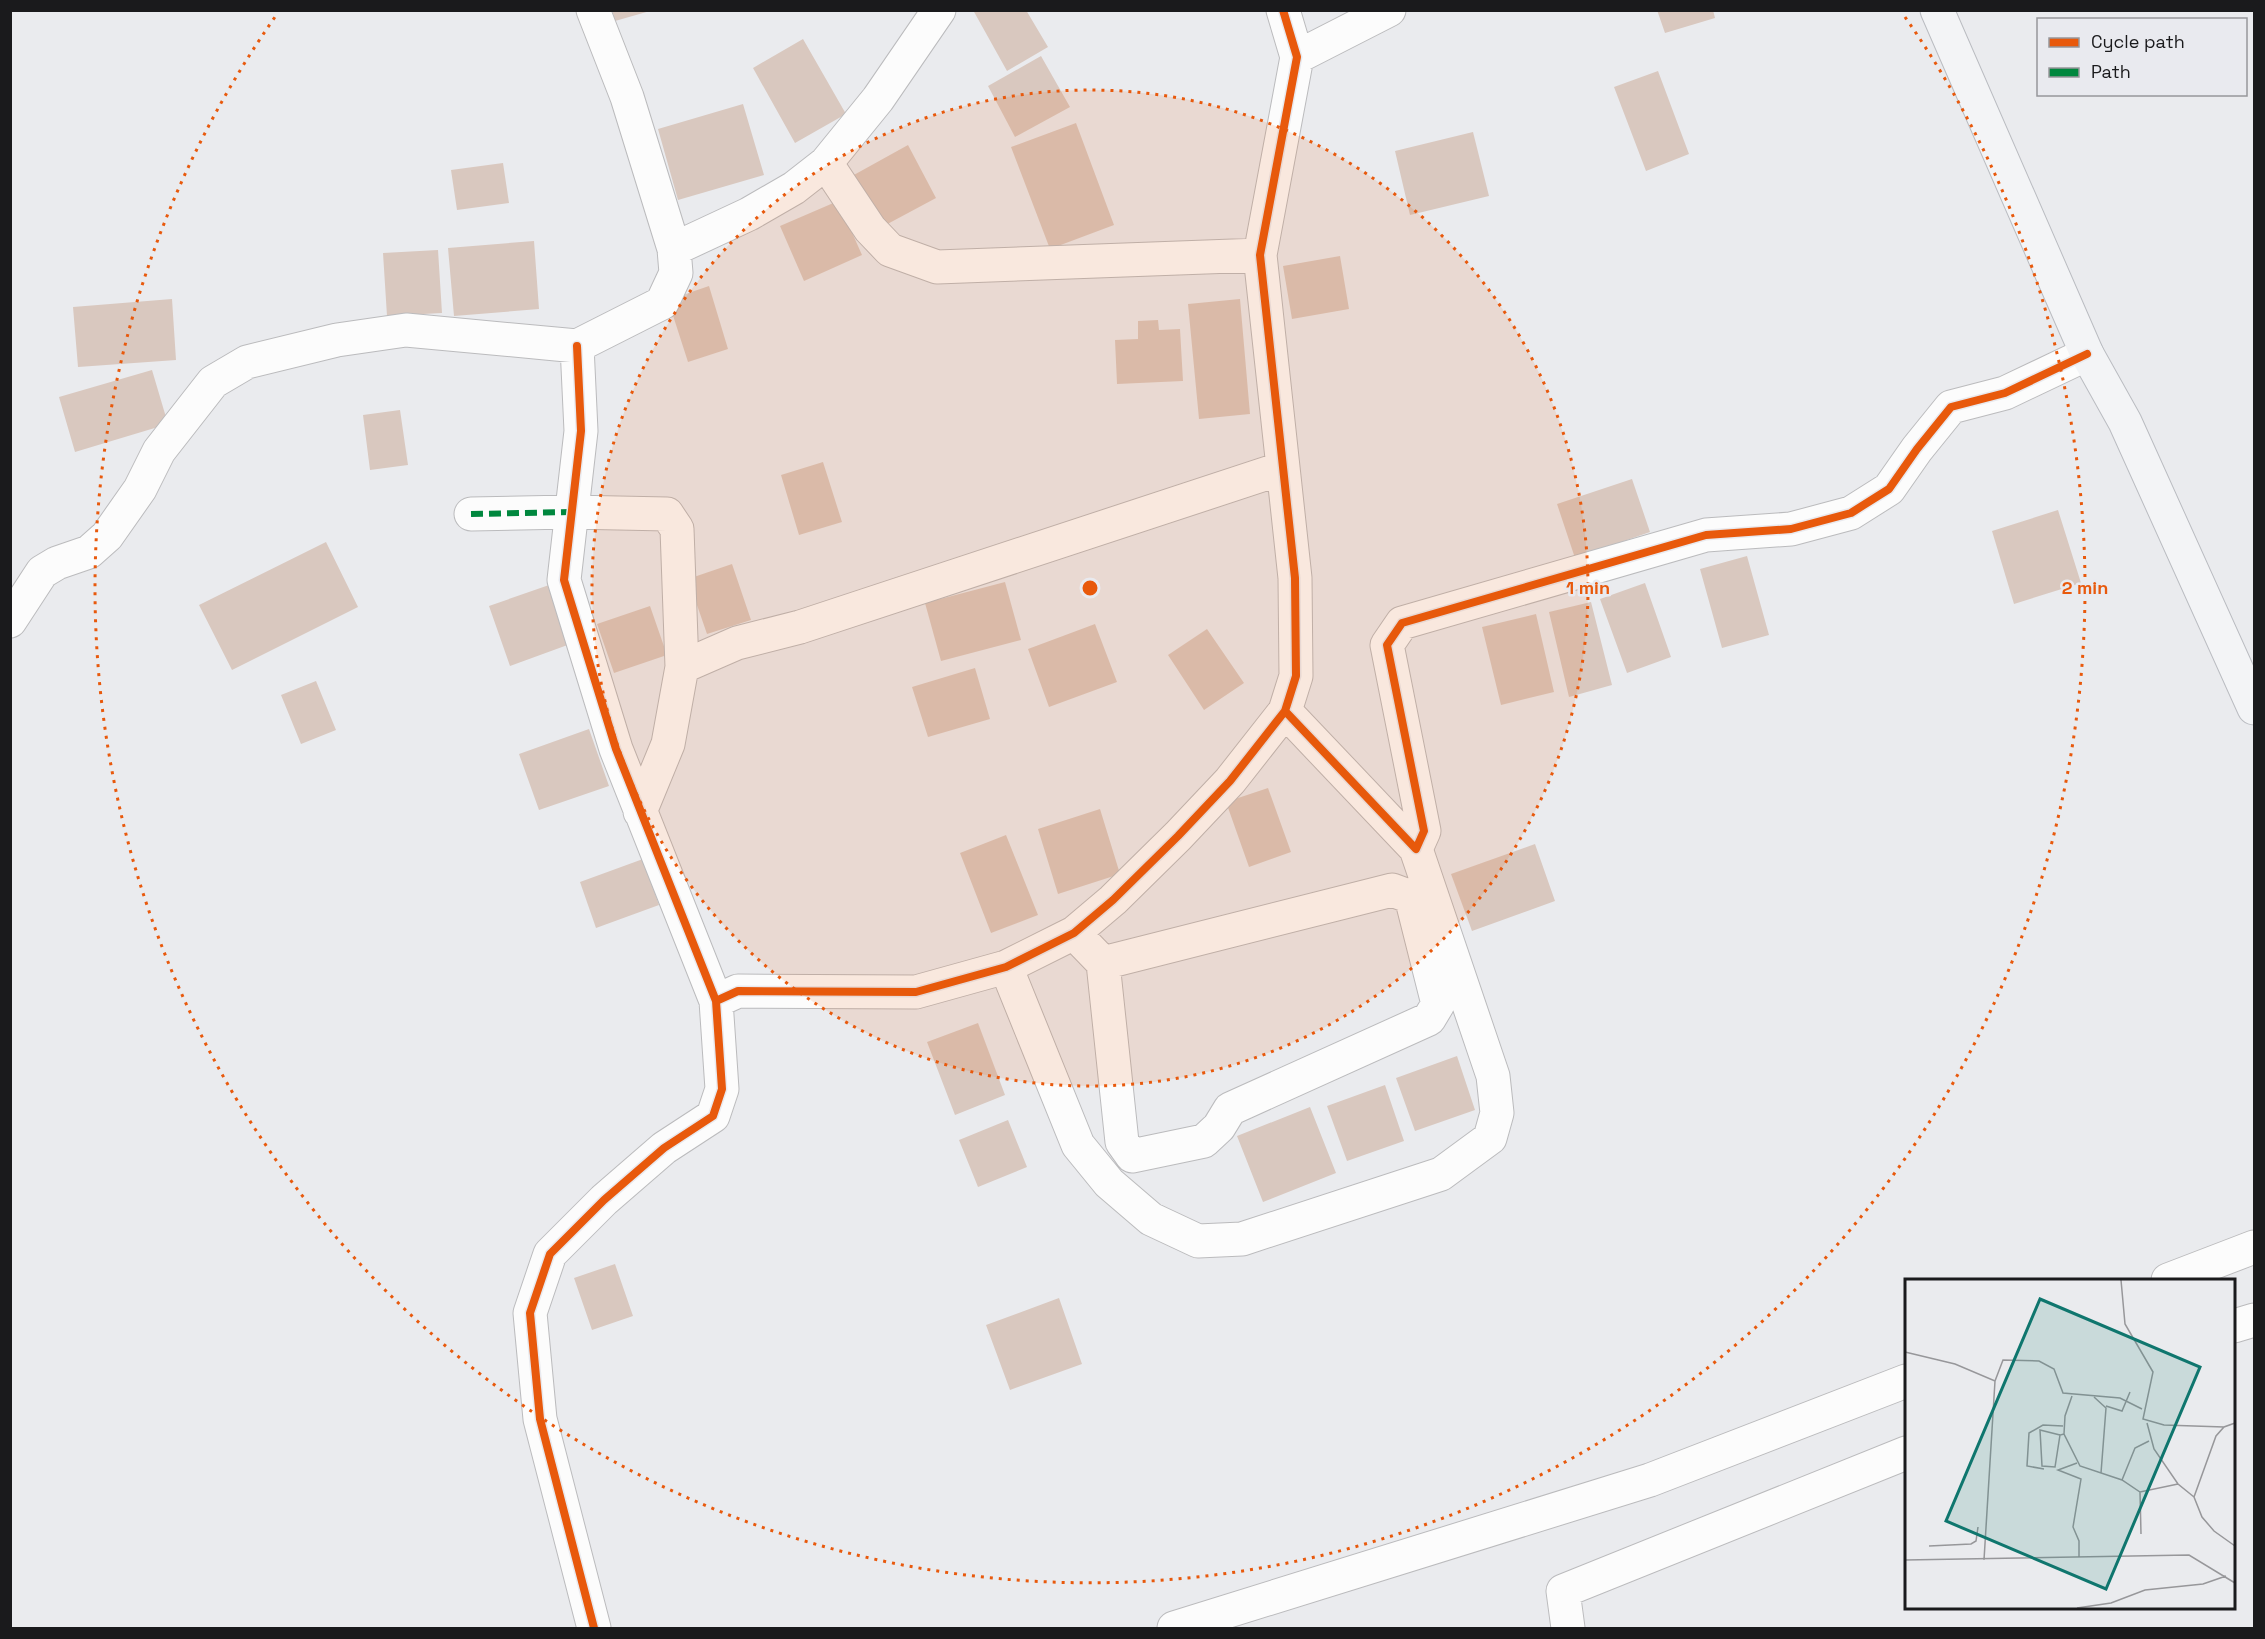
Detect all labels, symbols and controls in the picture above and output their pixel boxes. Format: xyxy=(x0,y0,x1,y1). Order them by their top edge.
legend xyxy=(2037,18,2247,96)
text: Cycle path xyxy=(2091,30,2185,53)
text: Path xyxy=(2091,60,2131,83)
text: 1 min xyxy=(1566,576,1610,599)
text: 2 min xyxy=(2062,576,2108,599)
centre of rings xyxy=(1080,578,1100,598)
inset map xyxy=(1905,1279,2235,1609)

